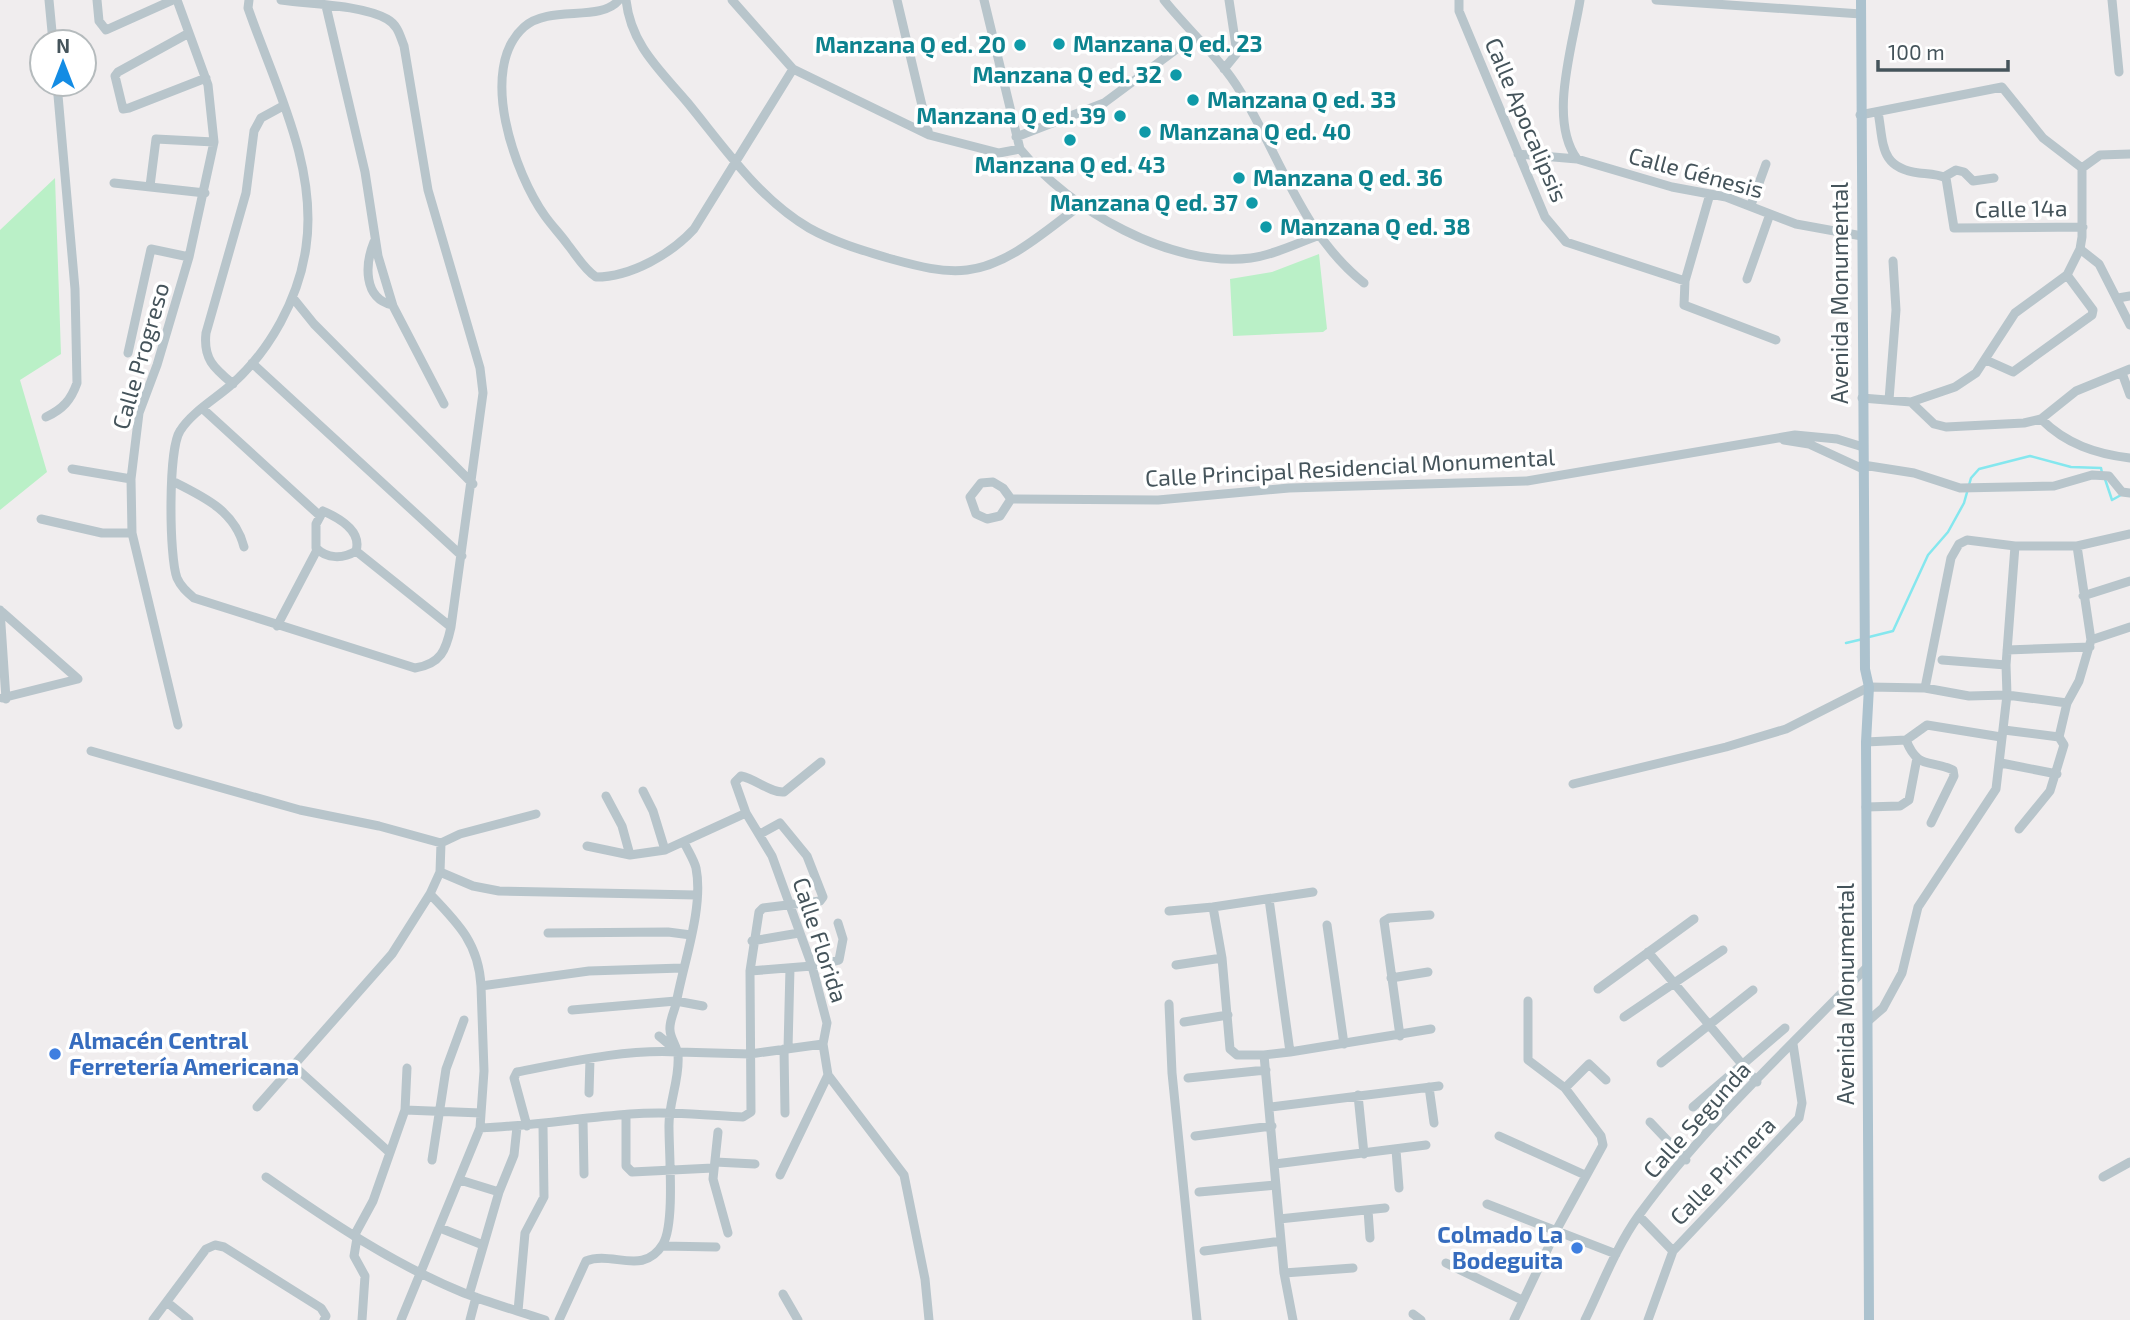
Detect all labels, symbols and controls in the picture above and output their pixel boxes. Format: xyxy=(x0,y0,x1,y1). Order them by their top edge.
north arrow xyxy=(28,28,98,98)
scale bar xyxy=(1878,28,2008,72)
place label: Manzana Q ed. 23 xyxy=(1073,29,1263,58)
place label: Manzana Q ed. 20 xyxy=(815,30,1006,59)
street label: Calle Apocalipsis xyxy=(1480,33,1574,206)
text: N xyxy=(56,34,70,57)
marker: Manzana Q ed. 23 xyxy=(1051,36,1067,52)
marker: Manzana Q ed. 20 xyxy=(1012,37,1028,53)
text: 100 m xyxy=(1888,39,1945,64)
place label: Manzana Q ed. 32 xyxy=(972,60,1162,89)
marker: Manzana Q ed. 32 xyxy=(1168,67,1184,83)
place label: Manzana Q ed. 33 xyxy=(1207,85,1396,114)
marker: Manzana Q ed. 33 xyxy=(1185,92,1201,108)
place label: Manzana Q ed. 39 xyxy=(916,101,1106,130)
marker: Manzana Q ed. 39 xyxy=(1112,108,1128,124)
place label: Manzana Q ed. 40 xyxy=(1159,117,1351,146)
marker: Manzana Q ed. 40 xyxy=(1137,124,1153,140)
marker: Manzana Q ed. 43 xyxy=(1062,132,1078,148)
street label: Calle Génesis xyxy=(1626,141,1767,203)
place label: Manzana Q ed. 43 xyxy=(975,150,1165,179)
place label: Manzana Q ed. 36 xyxy=(1253,163,1443,192)
marker: Manzana Q ed. 36 xyxy=(1231,170,1247,186)
street label: Avenida Monumental xyxy=(1825,182,1853,404)
place label: Manzana Q ed. 37 xyxy=(1050,188,1238,217)
street label: Calle 14a xyxy=(1974,193,2068,223)
marker: Manzana Q ed. 37 xyxy=(1244,195,1260,211)
place label: Manzana Q ed. 38 xyxy=(1280,212,1471,241)
marker: Manzana Q ed. 38 xyxy=(1258,219,1274,235)
street label: Calle Progreso xyxy=(106,279,174,432)
street label: Calle Principal Residencial Monumental xyxy=(1144,442,1556,492)
street label: Calle Florida xyxy=(788,874,854,1006)
street label: Avenida Monumental xyxy=(1831,883,1859,1105)
place label: Almacén Central Ferretería Americana xyxy=(69,1026,299,1080)
marker: Almacén Central Ferretería Americana xyxy=(47,1046,63,1062)
street label: Calle Segunda xyxy=(1637,1055,1756,1183)
street label: Calle Primera xyxy=(1664,1110,1781,1230)
place label: Colmado La Bodeguita xyxy=(1437,1220,1563,1274)
marker: Colmado La Bodeguita xyxy=(1569,1240,1585,1256)

